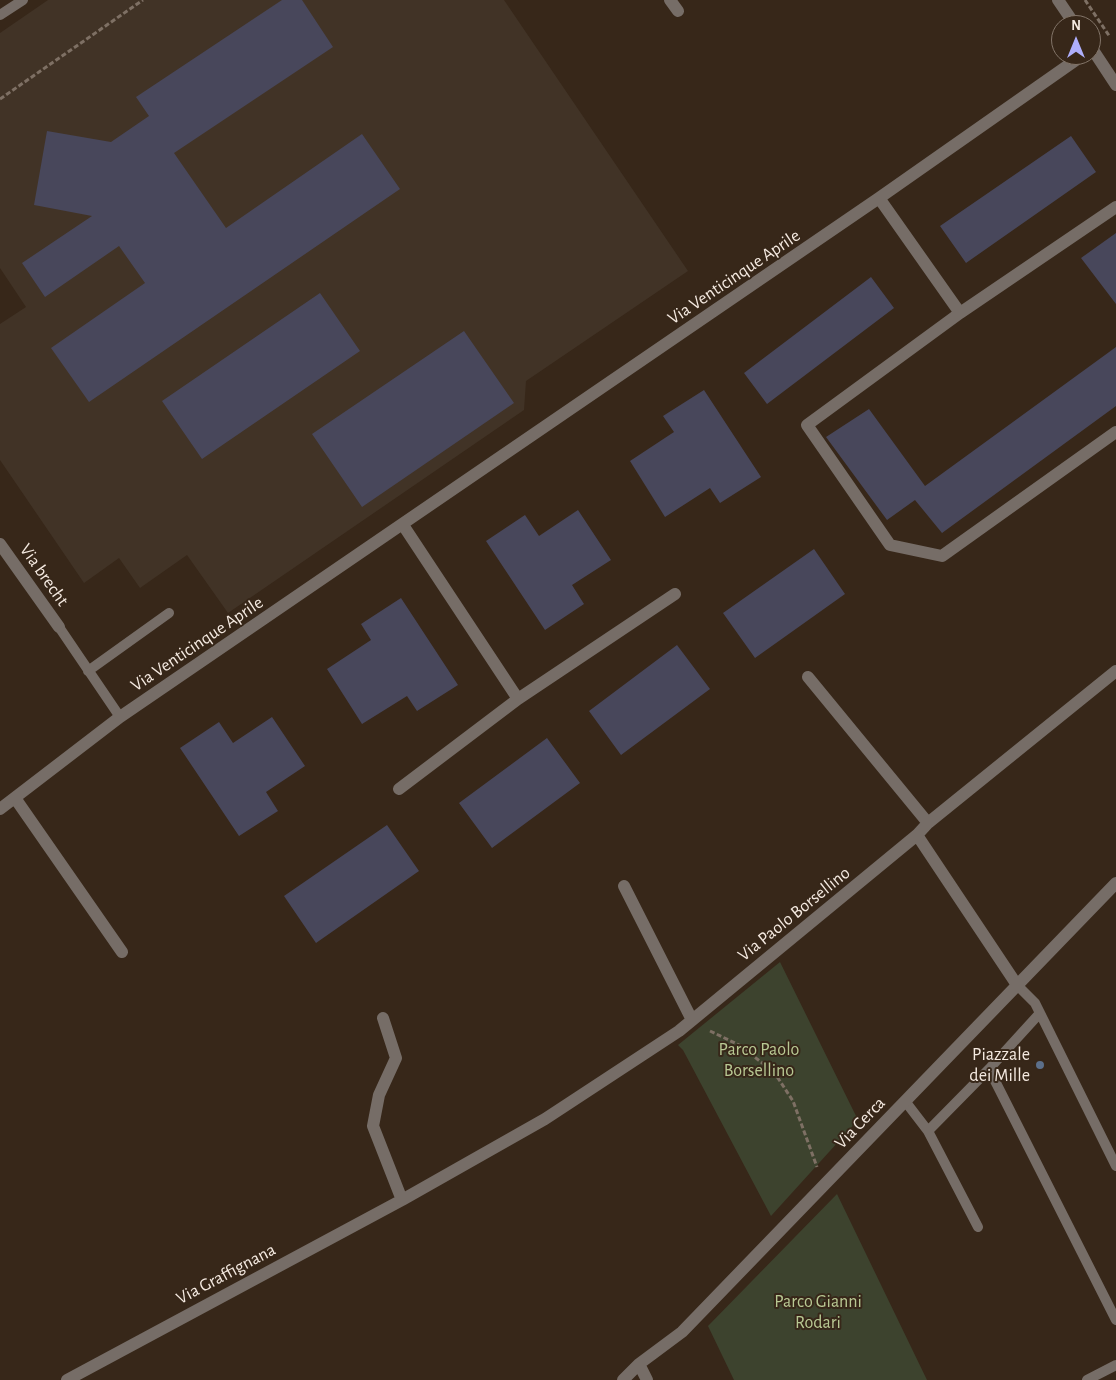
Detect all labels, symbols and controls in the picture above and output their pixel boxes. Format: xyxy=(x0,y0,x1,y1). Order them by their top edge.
north arrow xyxy=(1051,15,1101,65)
text: N xyxy=(1071,19,1081,33)
street label: Via Venticinque Aprile xyxy=(664,225,804,329)
street label: Via brecht xyxy=(15,540,73,610)
street label: Via Venticinque Aprile xyxy=(127,592,267,696)
street label: Via Paolo Borsellino xyxy=(733,862,855,966)
park label: Parco Paolo Borsellino xyxy=(719,1039,799,1082)
place label: Piazzale dei Mille xyxy=(969,1044,1030,1086)
marker: Piazzale dei Mille xyxy=(1034,1059,1046,1071)
street label: Via Cerca xyxy=(830,1092,890,1154)
street label: Via Graffignana xyxy=(173,1239,279,1309)
park label: Parco Gianni Rodari xyxy=(774,1291,862,1334)

